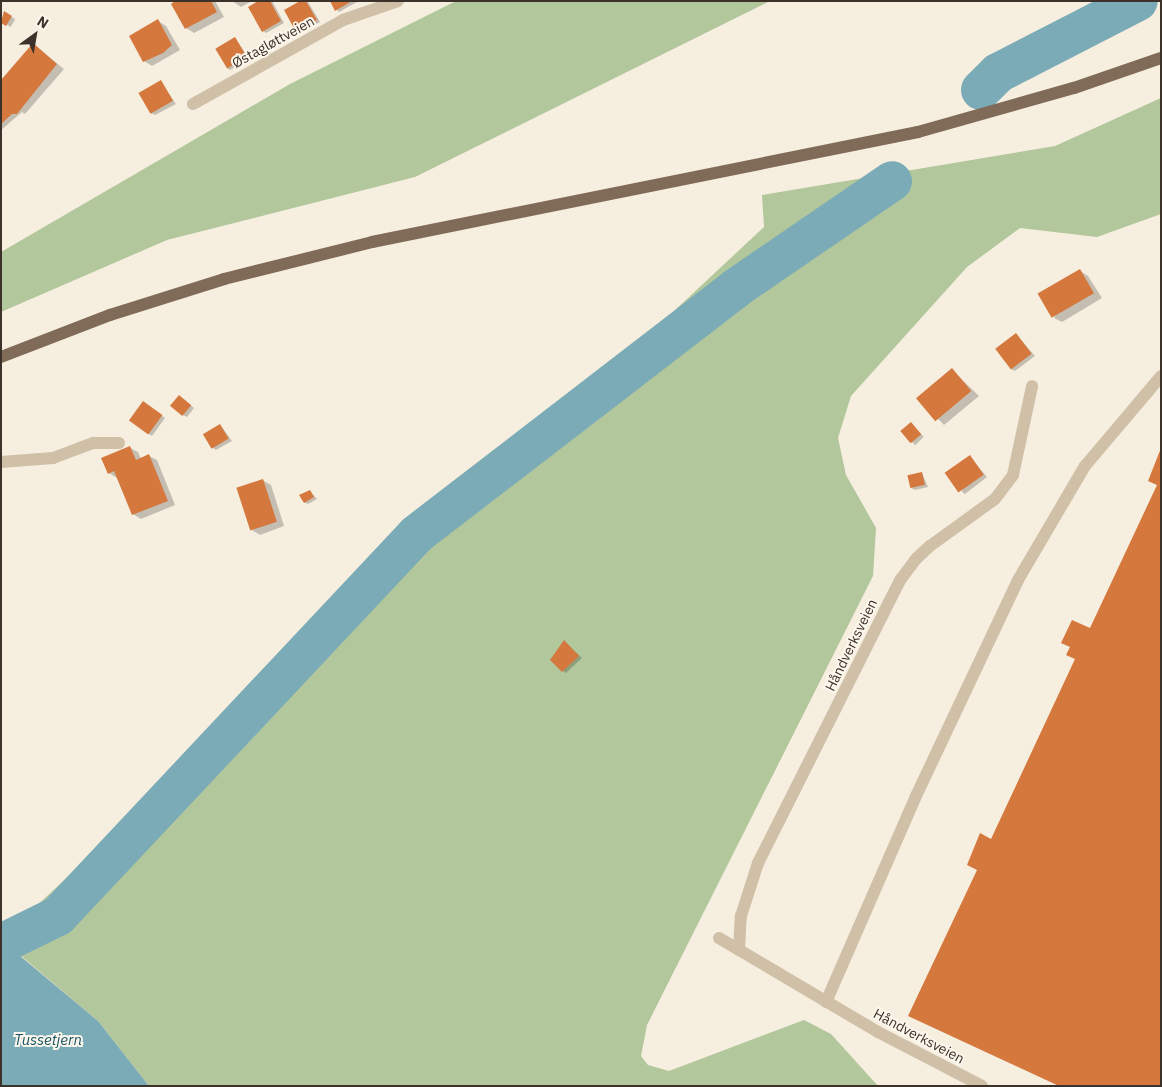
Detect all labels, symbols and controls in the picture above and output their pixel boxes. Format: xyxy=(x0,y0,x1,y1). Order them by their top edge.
north arrow xyxy=(10,10,60,60)
text: N xyxy=(34,12,52,33)
street label: Østagløttveien xyxy=(229,12,317,72)
street label: Håndverksveien xyxy=(821,596,881,694)
street label: Håndverksveien xyxy=(871,1005,967,1067)
water label: Tussetjern xyxy=(14,1031,82,1049)

